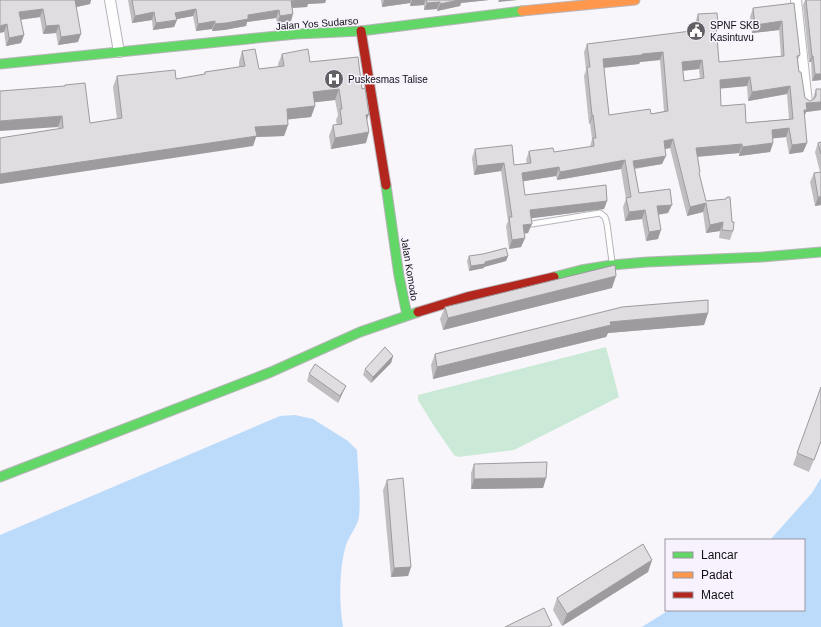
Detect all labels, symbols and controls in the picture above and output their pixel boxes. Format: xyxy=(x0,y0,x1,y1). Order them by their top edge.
street label: Jalan Yos Sudarso xyxy=(275,15,359,32)
public building icon: SPNF SKB Kasintuvu xyxy=(685,20,707,42)
place label: SPNF SKB Kasintuvu xyxy=(710,20,760,43)
hospital icon: Puskesmas Talise xyxy=(323,68,345,90)
place label: Puskesmas Talise xyxy=(348,74,428,85)
street label: Jalan Komodo xyxy=(399,237,420,302)
legend xyxy=(665,539,805,611)
text: Lancar xyxy=(701,548,738,562)
text: Padat xyxy=(701,568,733,582)
text: Macet xyxy=(701,588,734,602)

